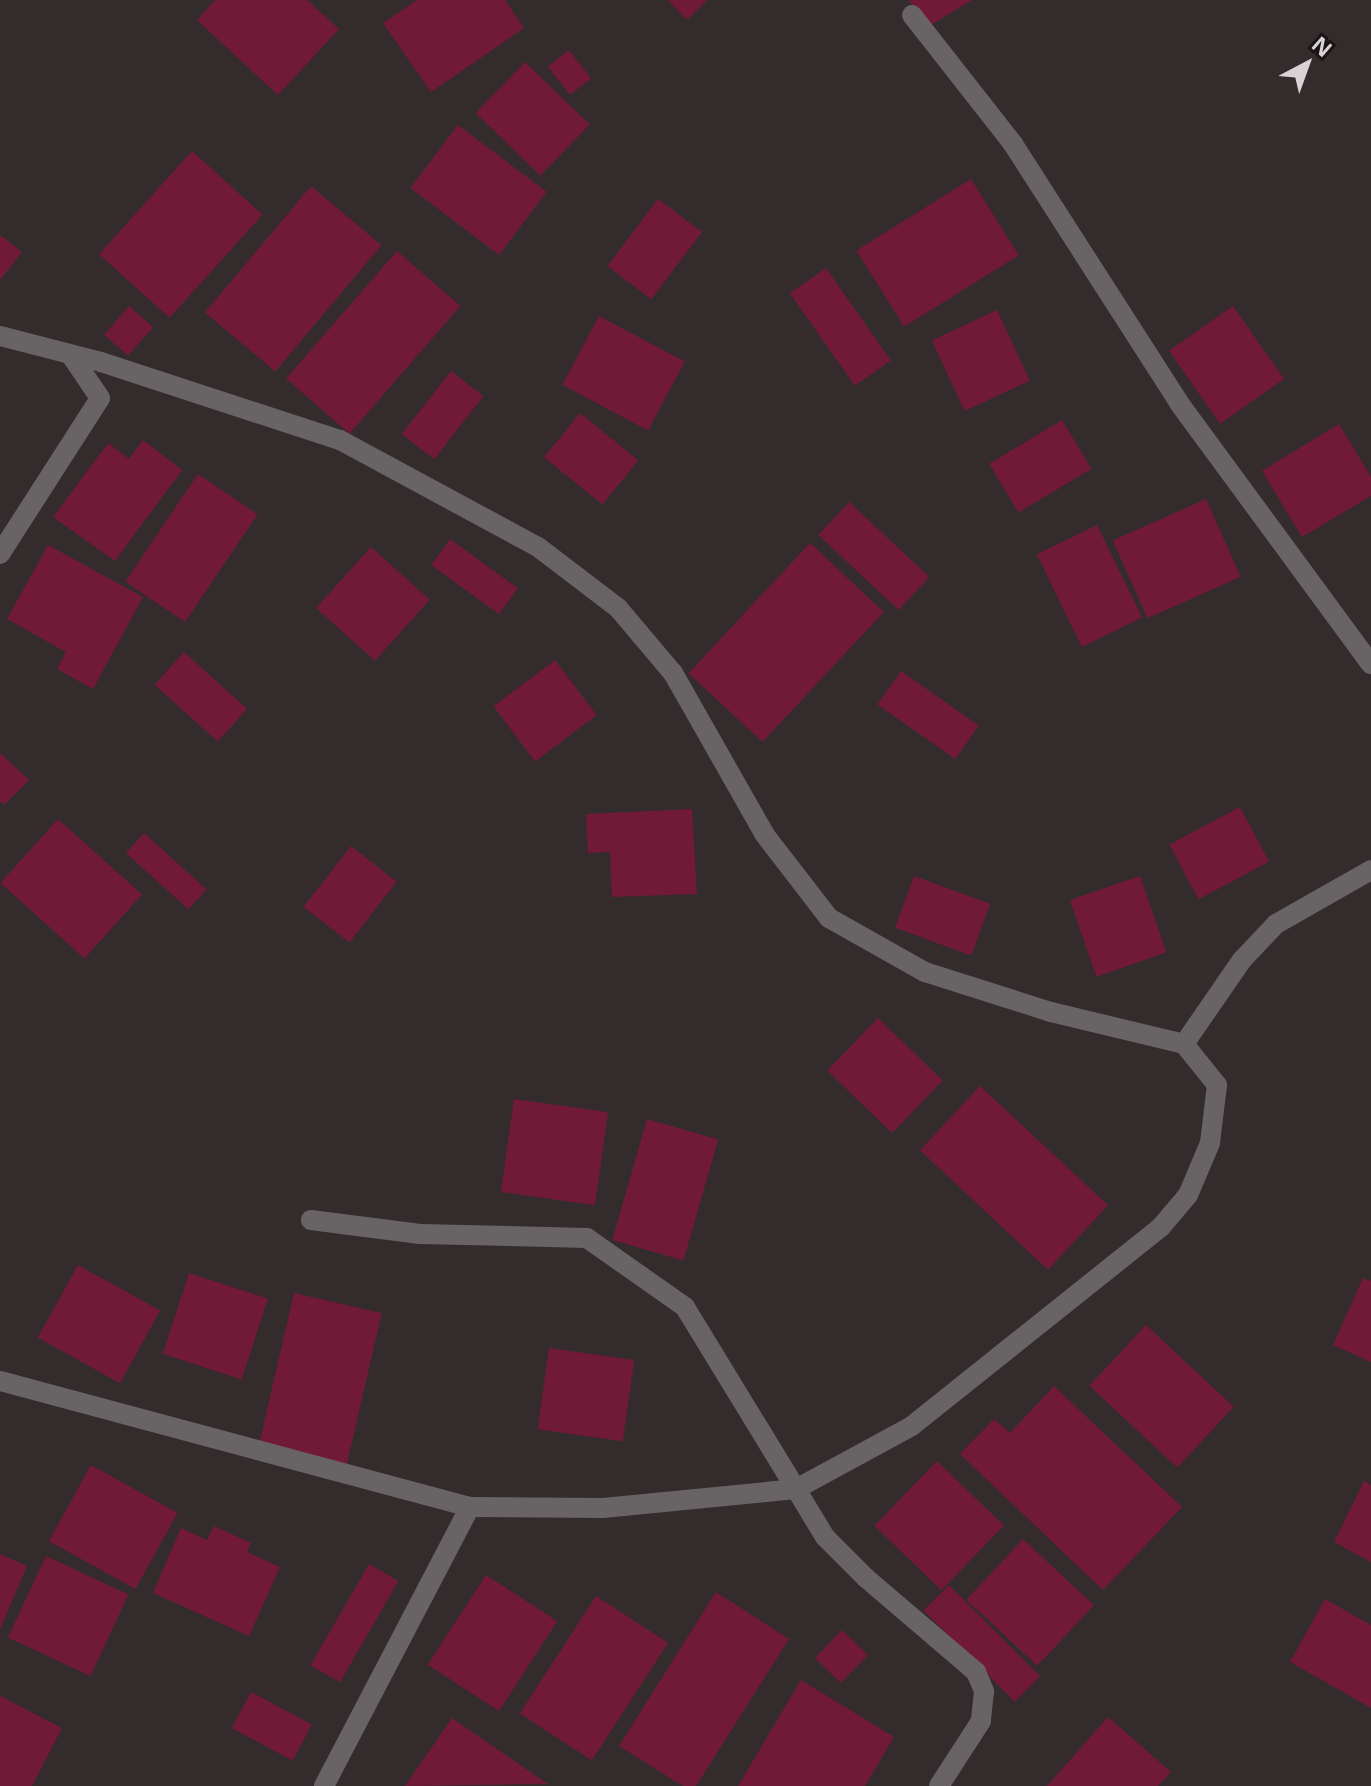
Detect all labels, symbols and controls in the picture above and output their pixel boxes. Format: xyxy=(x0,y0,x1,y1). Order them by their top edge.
north arrow xyxy=(1267,24,1347,104)
text: N xyxy=(1306,29,1339,63)

